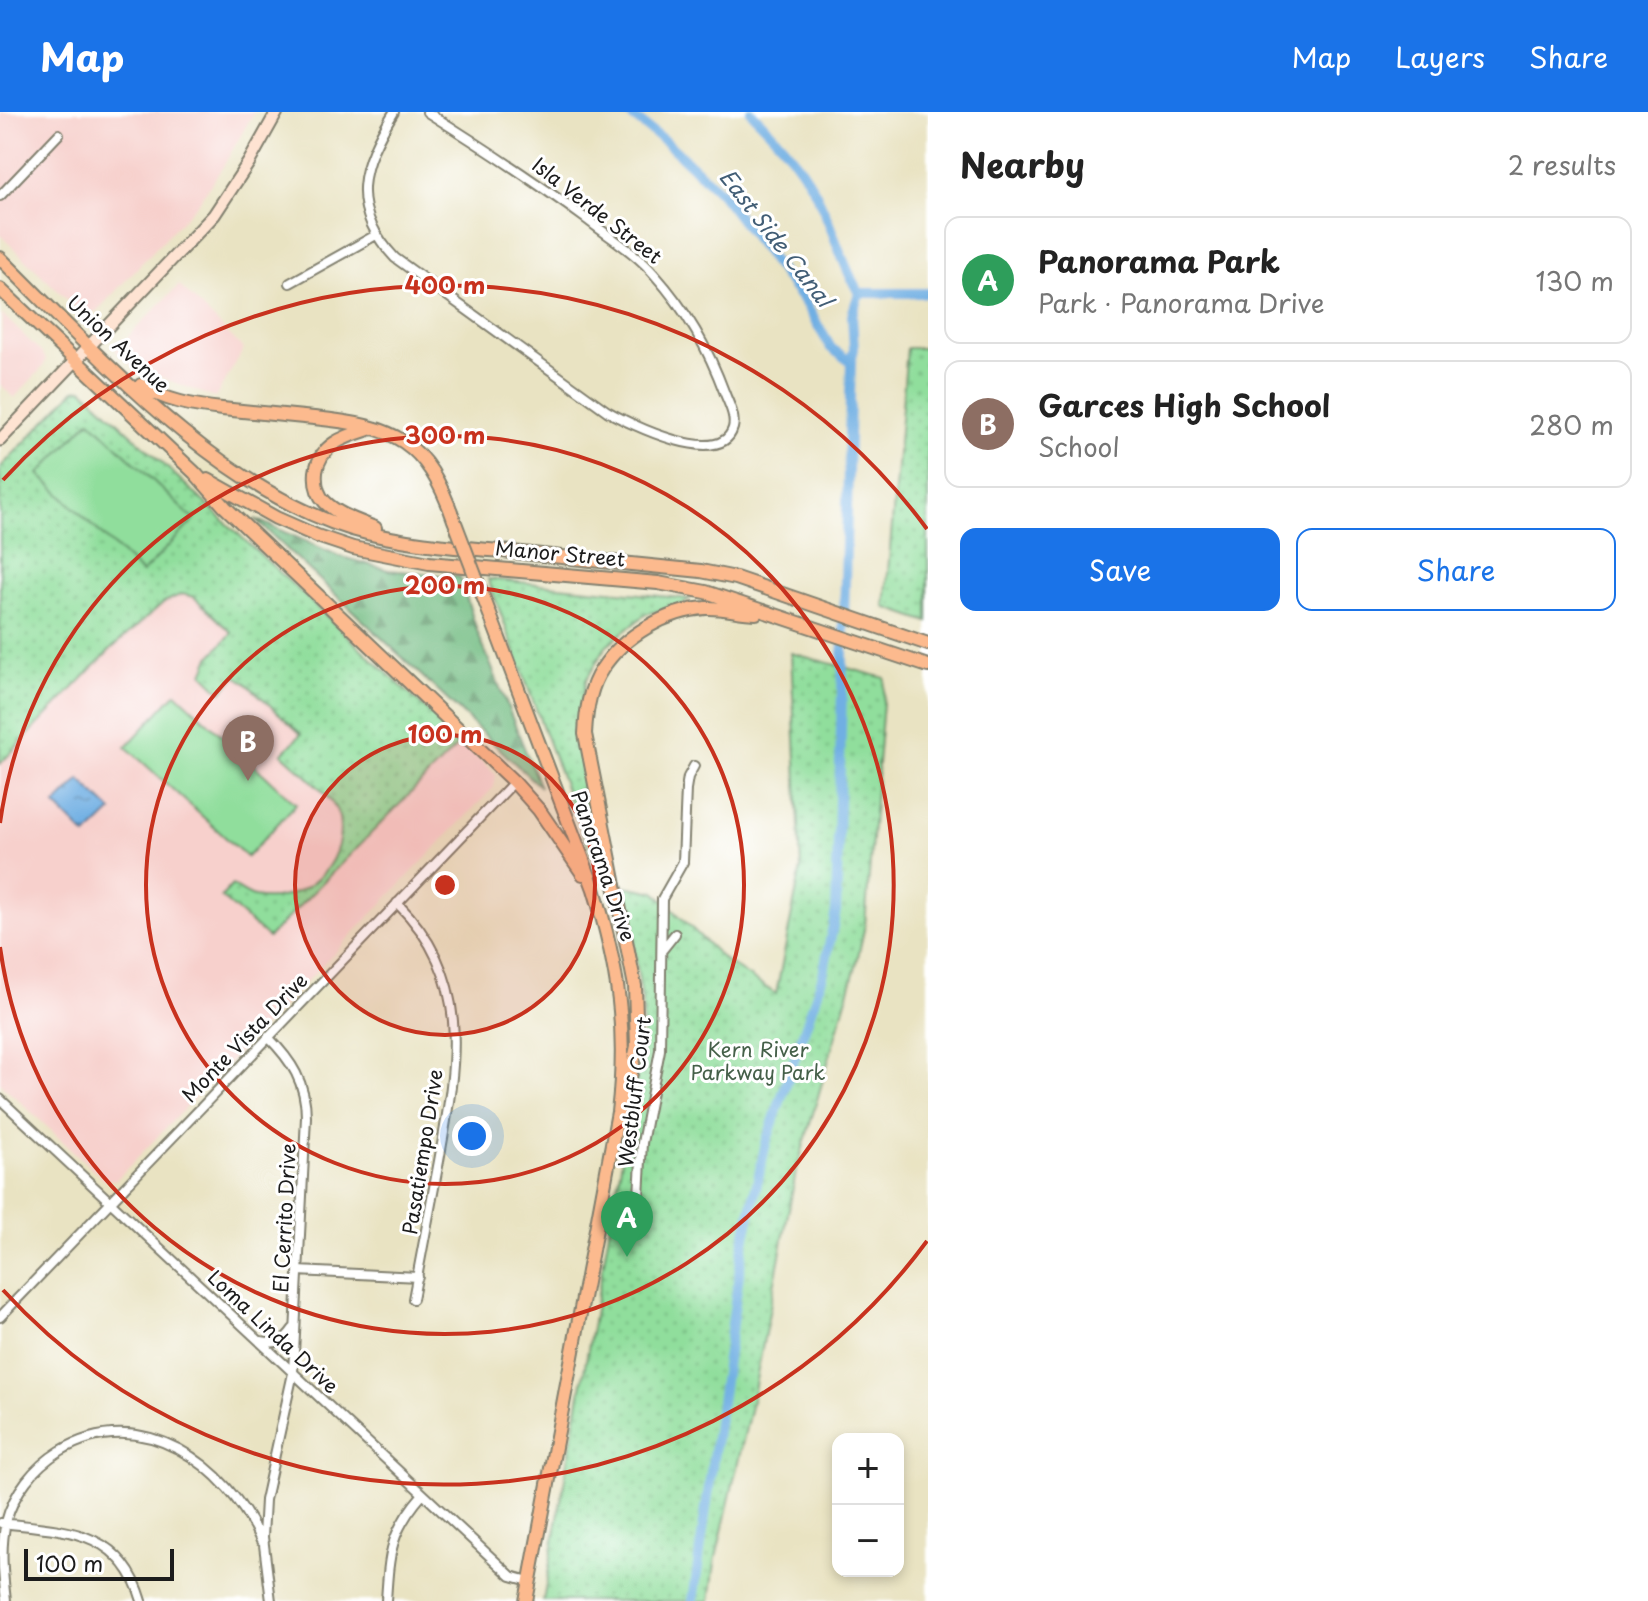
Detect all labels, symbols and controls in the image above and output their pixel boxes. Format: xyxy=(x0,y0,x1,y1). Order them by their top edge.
text: Map xyxy=(40,28,124,85)
text: Map xyxy=(1291,35,1351,78)
text: Layers xyxy=(1395,35,1485,78)
text: Share xyxy=(1529,35,1608,78)
text: Nearby xyxy=(960,138,1085,190)
text: 2 results xyxy=(1508,145,1616,184)
street label: Isla Verde Street xyxy=(526,150,669,271)
water label: East Side Canal xyxy=(713,161,843,315)
text: Panorama Park xyxy=(1038,238,1280,283)
text: A xyxy=(978,261,998,300)
text: 130 m xyxy=(1535,261,1614,300)
text: 400 m xyxy=(404,266,486,302)
text: Park · Panorama Drive xyxy=(1038,283,1325,322)
street label: Union Avenue xyxy=(60,287,177,399)
text: Garces High School xyxy=(1038,382,1330,427)
text: B xyxy=(979,405,997,444)
text: 280 m xyxy=(1529,405,1614,444)
text: 300 m xyxy=(404,416,486,452)
text: School xyxy=(1038,427,1120,466)
button: Save xyxy=(960,528,1280,611)
button: Share xyxy=(1296,528,1616,611)
street label: Manor Street xyxy=(494,532,626,574)
text: 200 m xyxy=(405,566,485,602)
pin: B xyxy=(222,715,274,781)
text: 100 m xyxy=(408,715,482,751)
street label: Panorama Drive xyxy=(564,786,644,945)
centre of rings xyxy=(431,871,459,899)
street label: Monte Vista Drive xyxy=(174,966,314,1109)
street label: Westbluff Court xyxy=(610,1015,658,1169)
park label: Kern River Parkway Park xyxy=(691,1034,825,1087)
street label: Pasatiempo Drive xyxy=(394,1067,450,1237)
your location xyxy=(452,1116,492,1156)
street label: El Cerrito Drive xyxy=(265,1143,303,1293)
pin: A xyxy=(601,1191,653,1257)
street label: Loma Linda Drive xyxy=(201,1262,346,1400)
map controls xyxy=(832,1433,904,1577)
button: + xyxy=(832,1433,904,1505)
button: − xyxy=(832,1505,904,1577)
scale bar xyxy=(24,1545,174,1581)
text: 100 m xyxy=(36,1546,103,1579)

